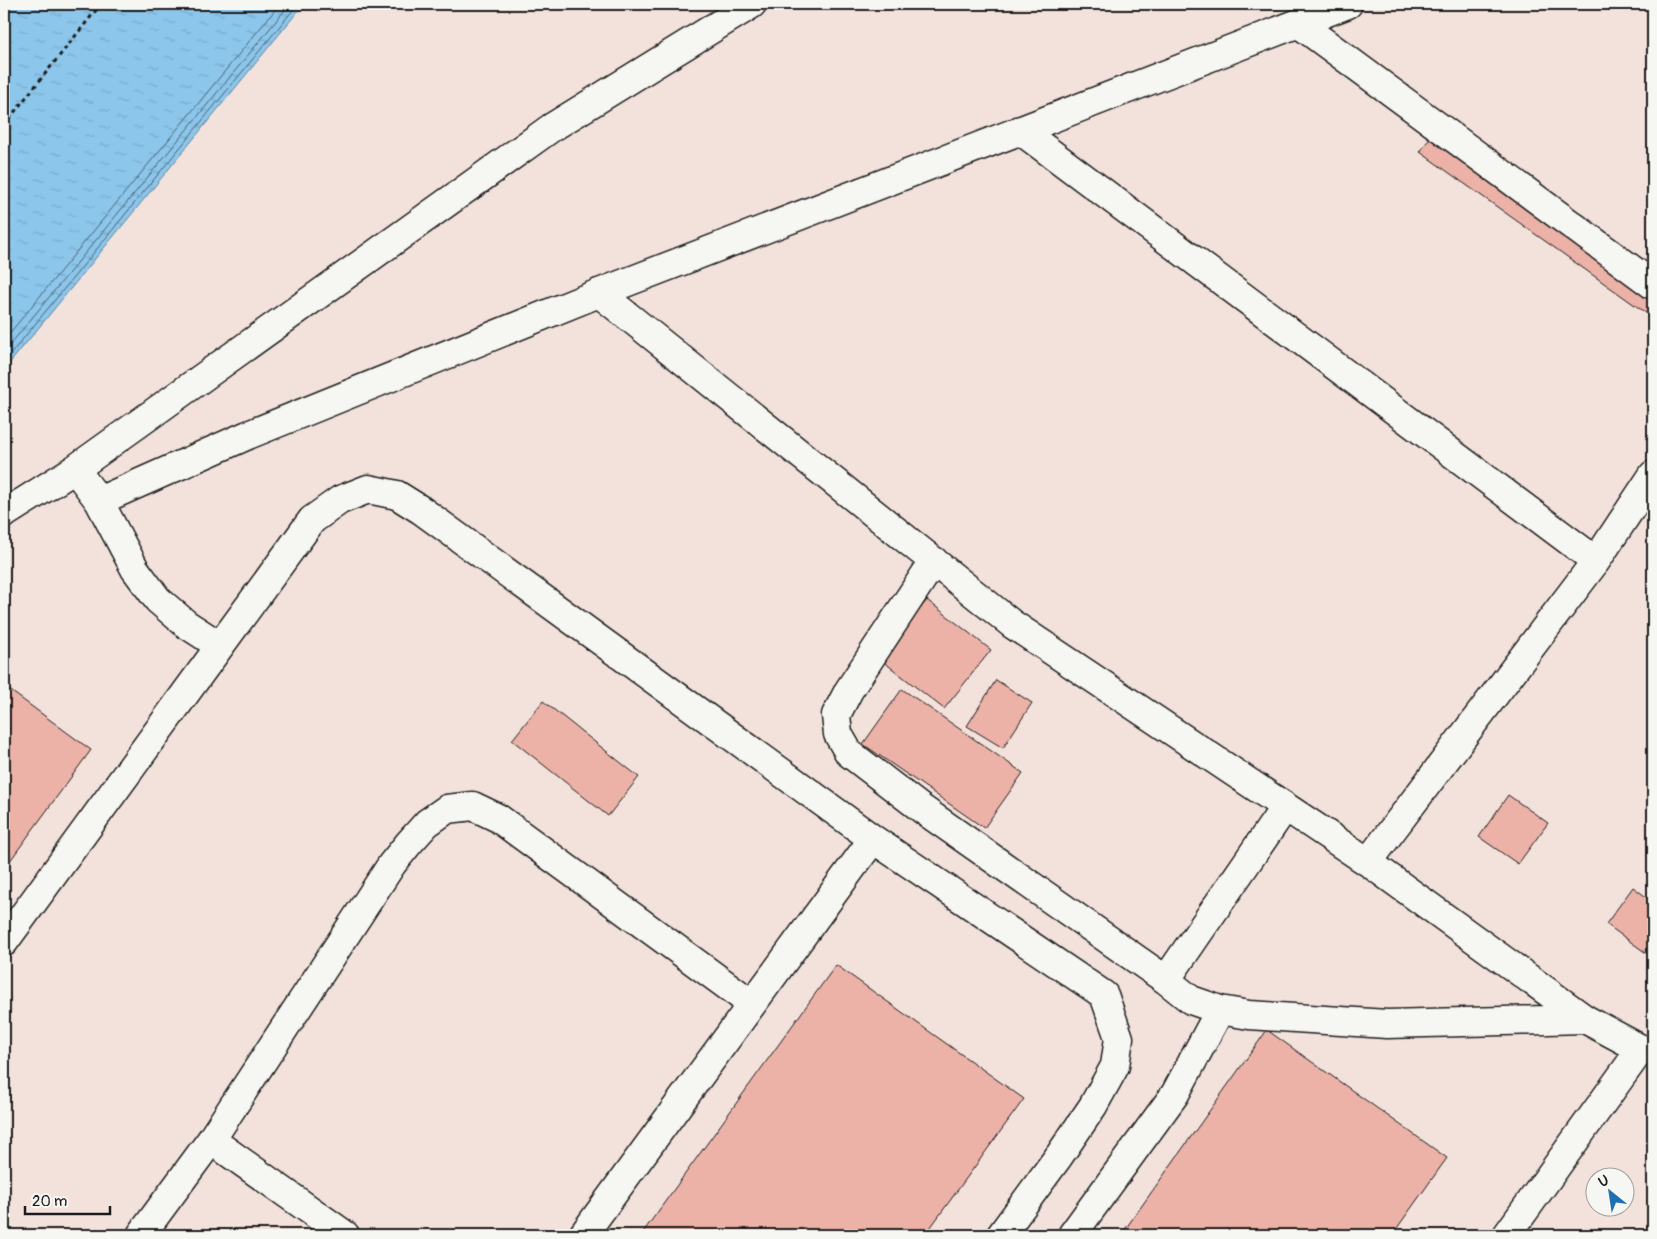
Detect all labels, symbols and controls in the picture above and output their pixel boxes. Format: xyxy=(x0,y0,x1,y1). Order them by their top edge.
north arrow xyxy=(1584,1166,1634,1216)
text: U xyxy=(1595,1171,1612,1191)
scale bar xyxy=(25,1184,110,1216)
text: 20 m xyxy=(32,1192,67,1211)

